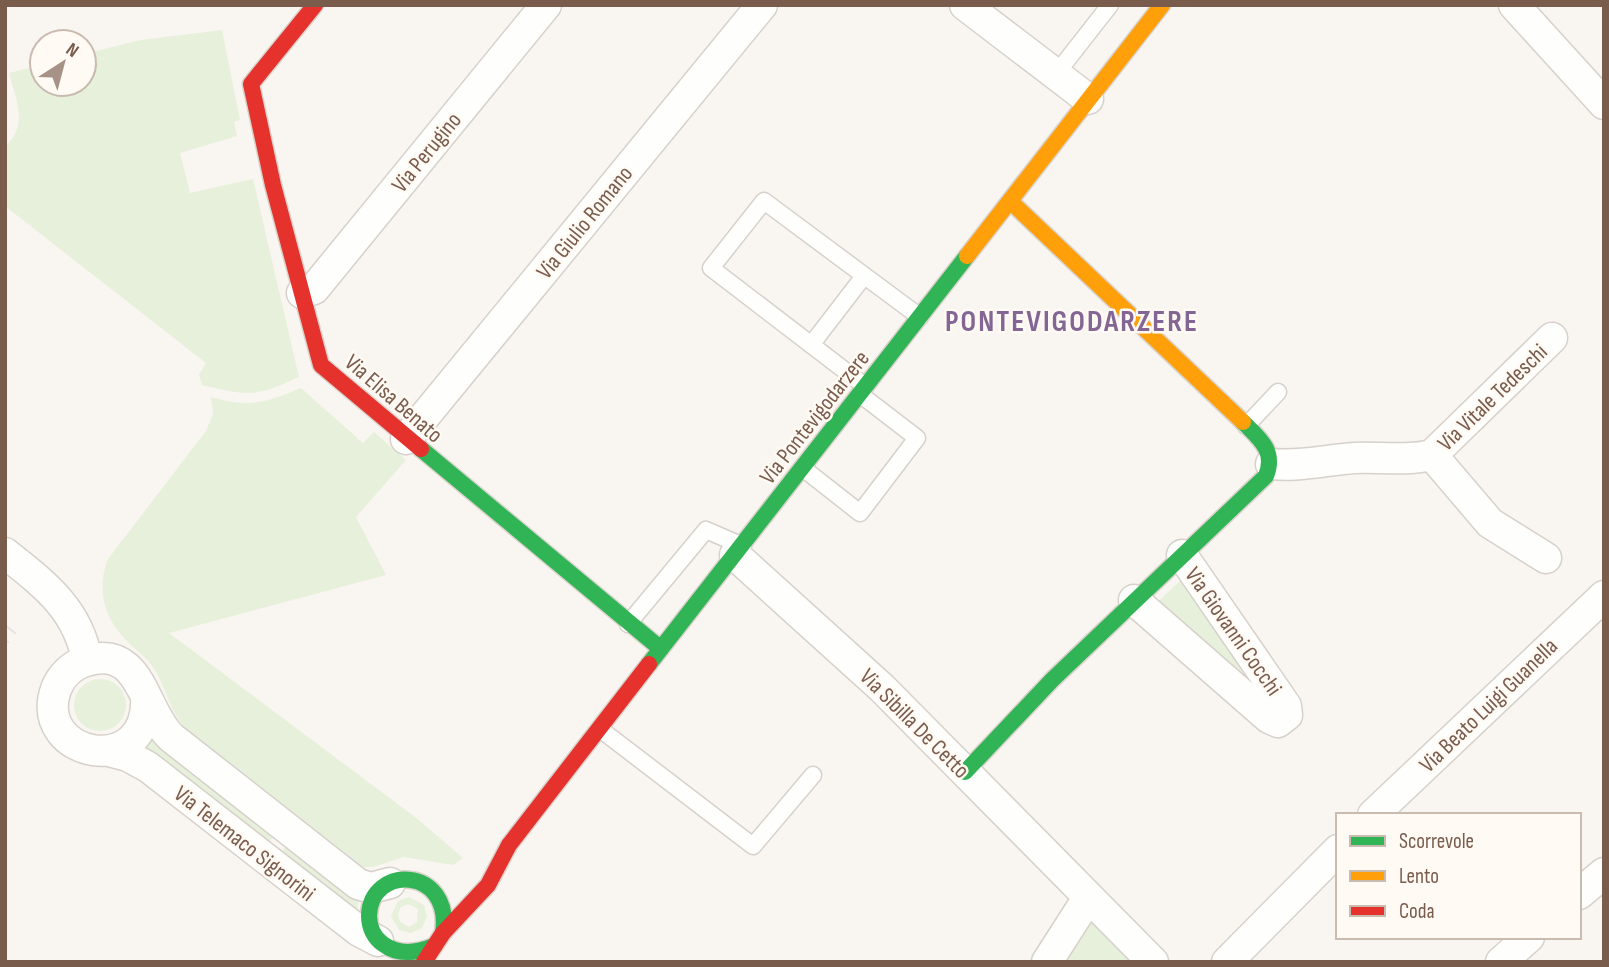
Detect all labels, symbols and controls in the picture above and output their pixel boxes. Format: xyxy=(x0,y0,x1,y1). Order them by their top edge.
north arrow xyxy=(28,28,98,98)
text: N xyxy=(61,38,83,63)
street label: Via Perugino xyxy=(386,107,468,198)
street label: Via Giulio Romano xyxy=(531,160,639,285)
district label: PONTEVIGODARZERE xyxy=(945,304,1199,340)
street label: Via Vitale Tedeschi xyxy=(1432,338,1554,457)
street label: Via Pontevigodarzere xyxy=(754,345,876,490)
street label: Via Elisa Benato xyxy=(339,349,448,449)
street label: Via Giovanni Cocchi xyxy=(1179,562,1288,701)
street label: Via Beato Luigi Guanella xyxy=(1414,633,1564,779)
street label: Via Sibilla De Cetto xyxy=(854,663,975,784)
street label: Via Telemaco Signorini xyxy=(168,780,321,908)
legend xyxy=(1336,813,1581,939)
text: Scorrevole xyxy=(1399,829,1474,854)
text: Lento xyxy=(1399,864,1439,889)
text: Coda xyxy=(1399,899,1435,924)

